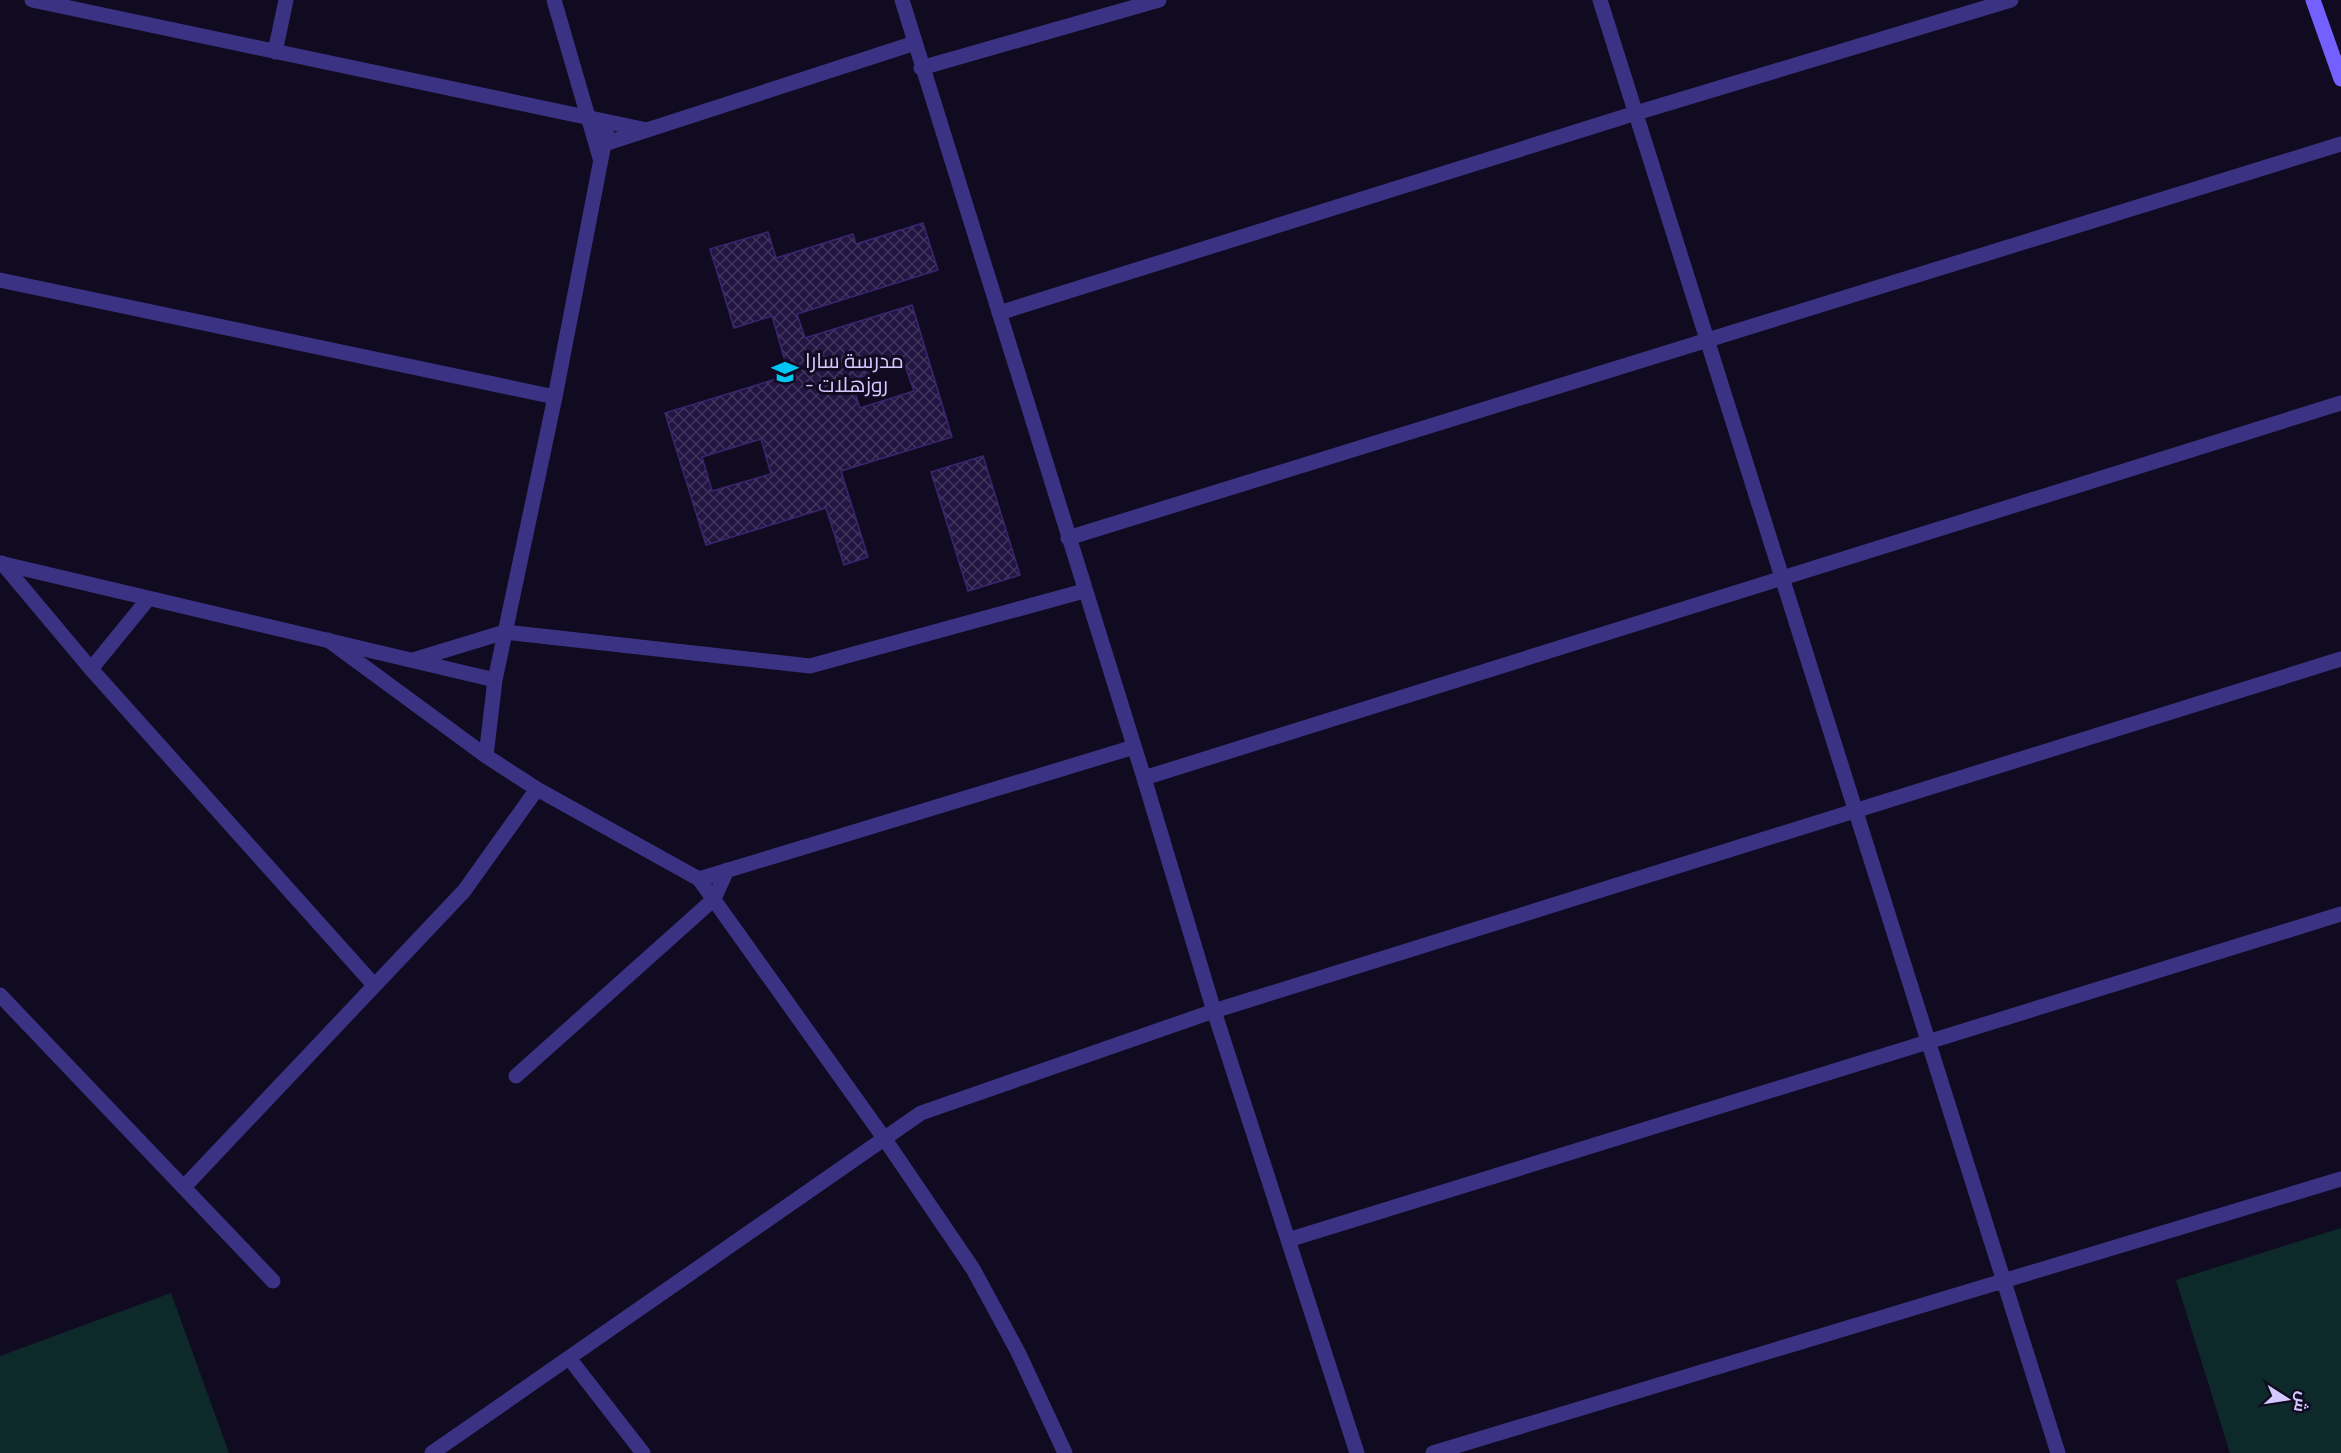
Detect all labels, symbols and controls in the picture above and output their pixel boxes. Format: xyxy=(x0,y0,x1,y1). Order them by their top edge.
place label: مدرسة سارا - روزهلات xyxy=(805,346,904,398)
school or university icon: مدرسة سارا - روزهلات xyxy=(770,357,800,387)
north arrow xyxy=(2257,1369,2317,1429)
text: ش xyxy=(2289,1390,2315,1414)

